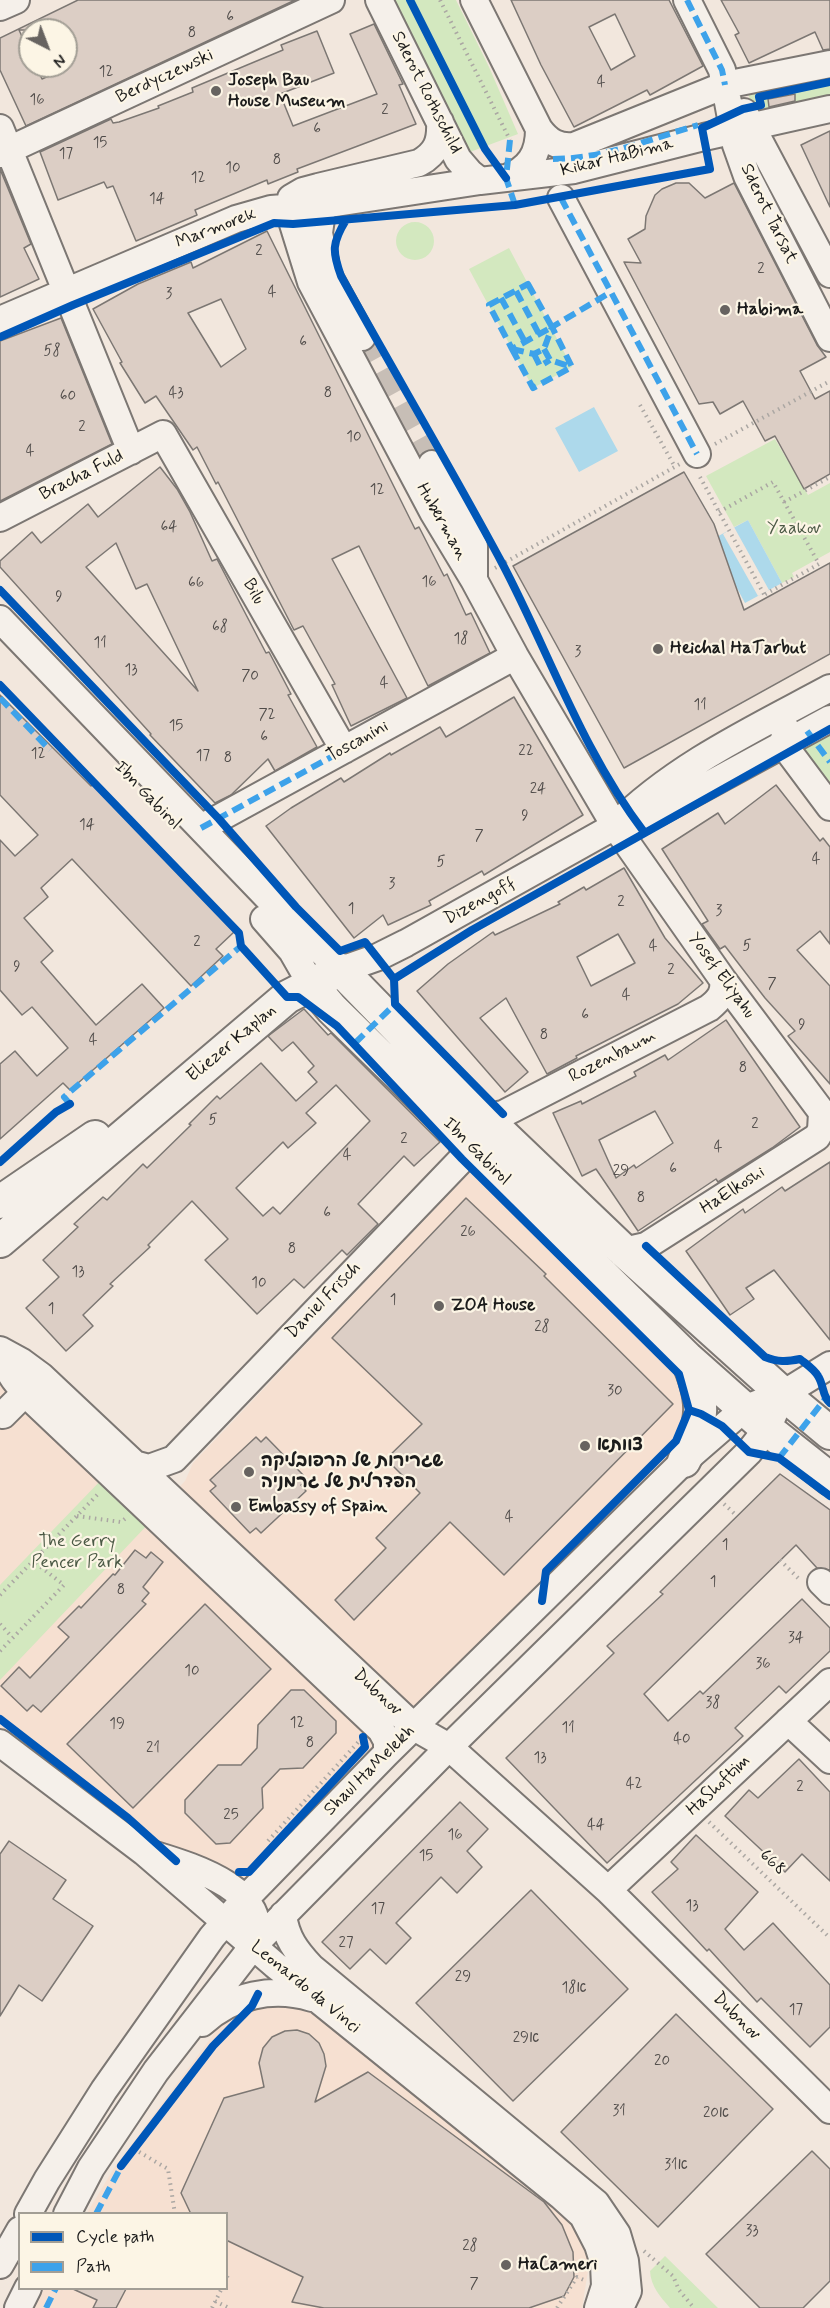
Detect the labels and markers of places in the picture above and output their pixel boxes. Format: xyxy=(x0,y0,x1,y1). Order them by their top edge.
place label: Joseph Bau House Museum xyxy=(228,70,345,112)
marker: Joseph Bau House Museum xyxy=(209,84,223,98)
place label: Habima xyxy=(737,299,803,321)
marker: Habima xyxy=(718,303,732,317)
place label: Heichal HaTarbut xyxy=(670,638,806,660)
marker: Heichal HaTarbut xyxy=(651,642,665,656)
place label: ZOA House xyxy=(451,1295,536,1317)
marker: ZOA House xyxy=(432,1299,446,1313)
place label: צוותא xyxy=(597,1435,643,1457)
marker: צוותא xyxy=(578,1439,592,1453)
place label: שגרירות של הרפובליקה הפדרלית של גרמניה xyxy=(261,1451,443,1494)
marker: שגרירות של הרפובליקה הפדרלית של גרמניה xyxy=(242,1465,256,1479)
place label: Embassy of Spain xyxy=(248,1496,387,1518)
marker: Embassy of Spain xyxy=(229,1500,243,1514)
place label: HaCameri xyxy=(518,2254,597,2276)
marker: HaCameri xyxy=(499,2258,513,2272)

